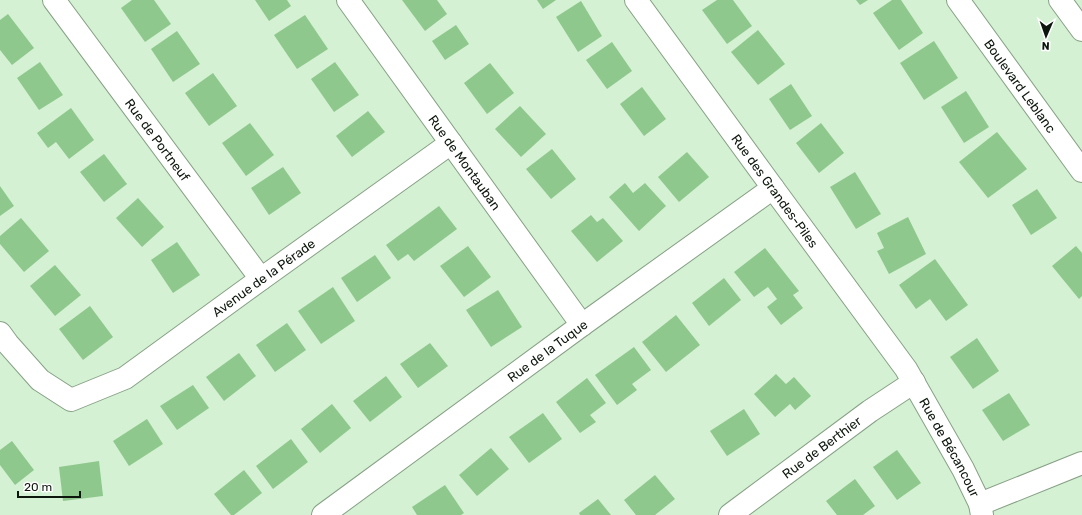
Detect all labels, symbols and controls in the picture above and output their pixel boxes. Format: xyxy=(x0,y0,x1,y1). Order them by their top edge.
north arrow xyxy=(1026,16,1066,56)
street label: Boulevard Leblanc xyxy=(981,36,1059,135)
text: N xyxy=(1041,39,1050,52)
street label: Rue de Portneuf xyxy=(122,96,193,184)
street label: Rue de Montauban xyxy=(426,112,504,213)
street label: Rue des Grandes-Piles xyxy=(729,131,822,251)
street label: Avenue de la Pérade xyxy=(209,235,318,320)
street label: Rue de la Tuque xyxy=(504,316,590,385)
street label: Rue de Bécancour xyxy=(917,395,983,499)
street label: Rue de Berthier xyxy=(779,413,864,481)
scale bar xyxy=(18,473,80,499)
text: 20 m xyxy=(24,480,52,494)

